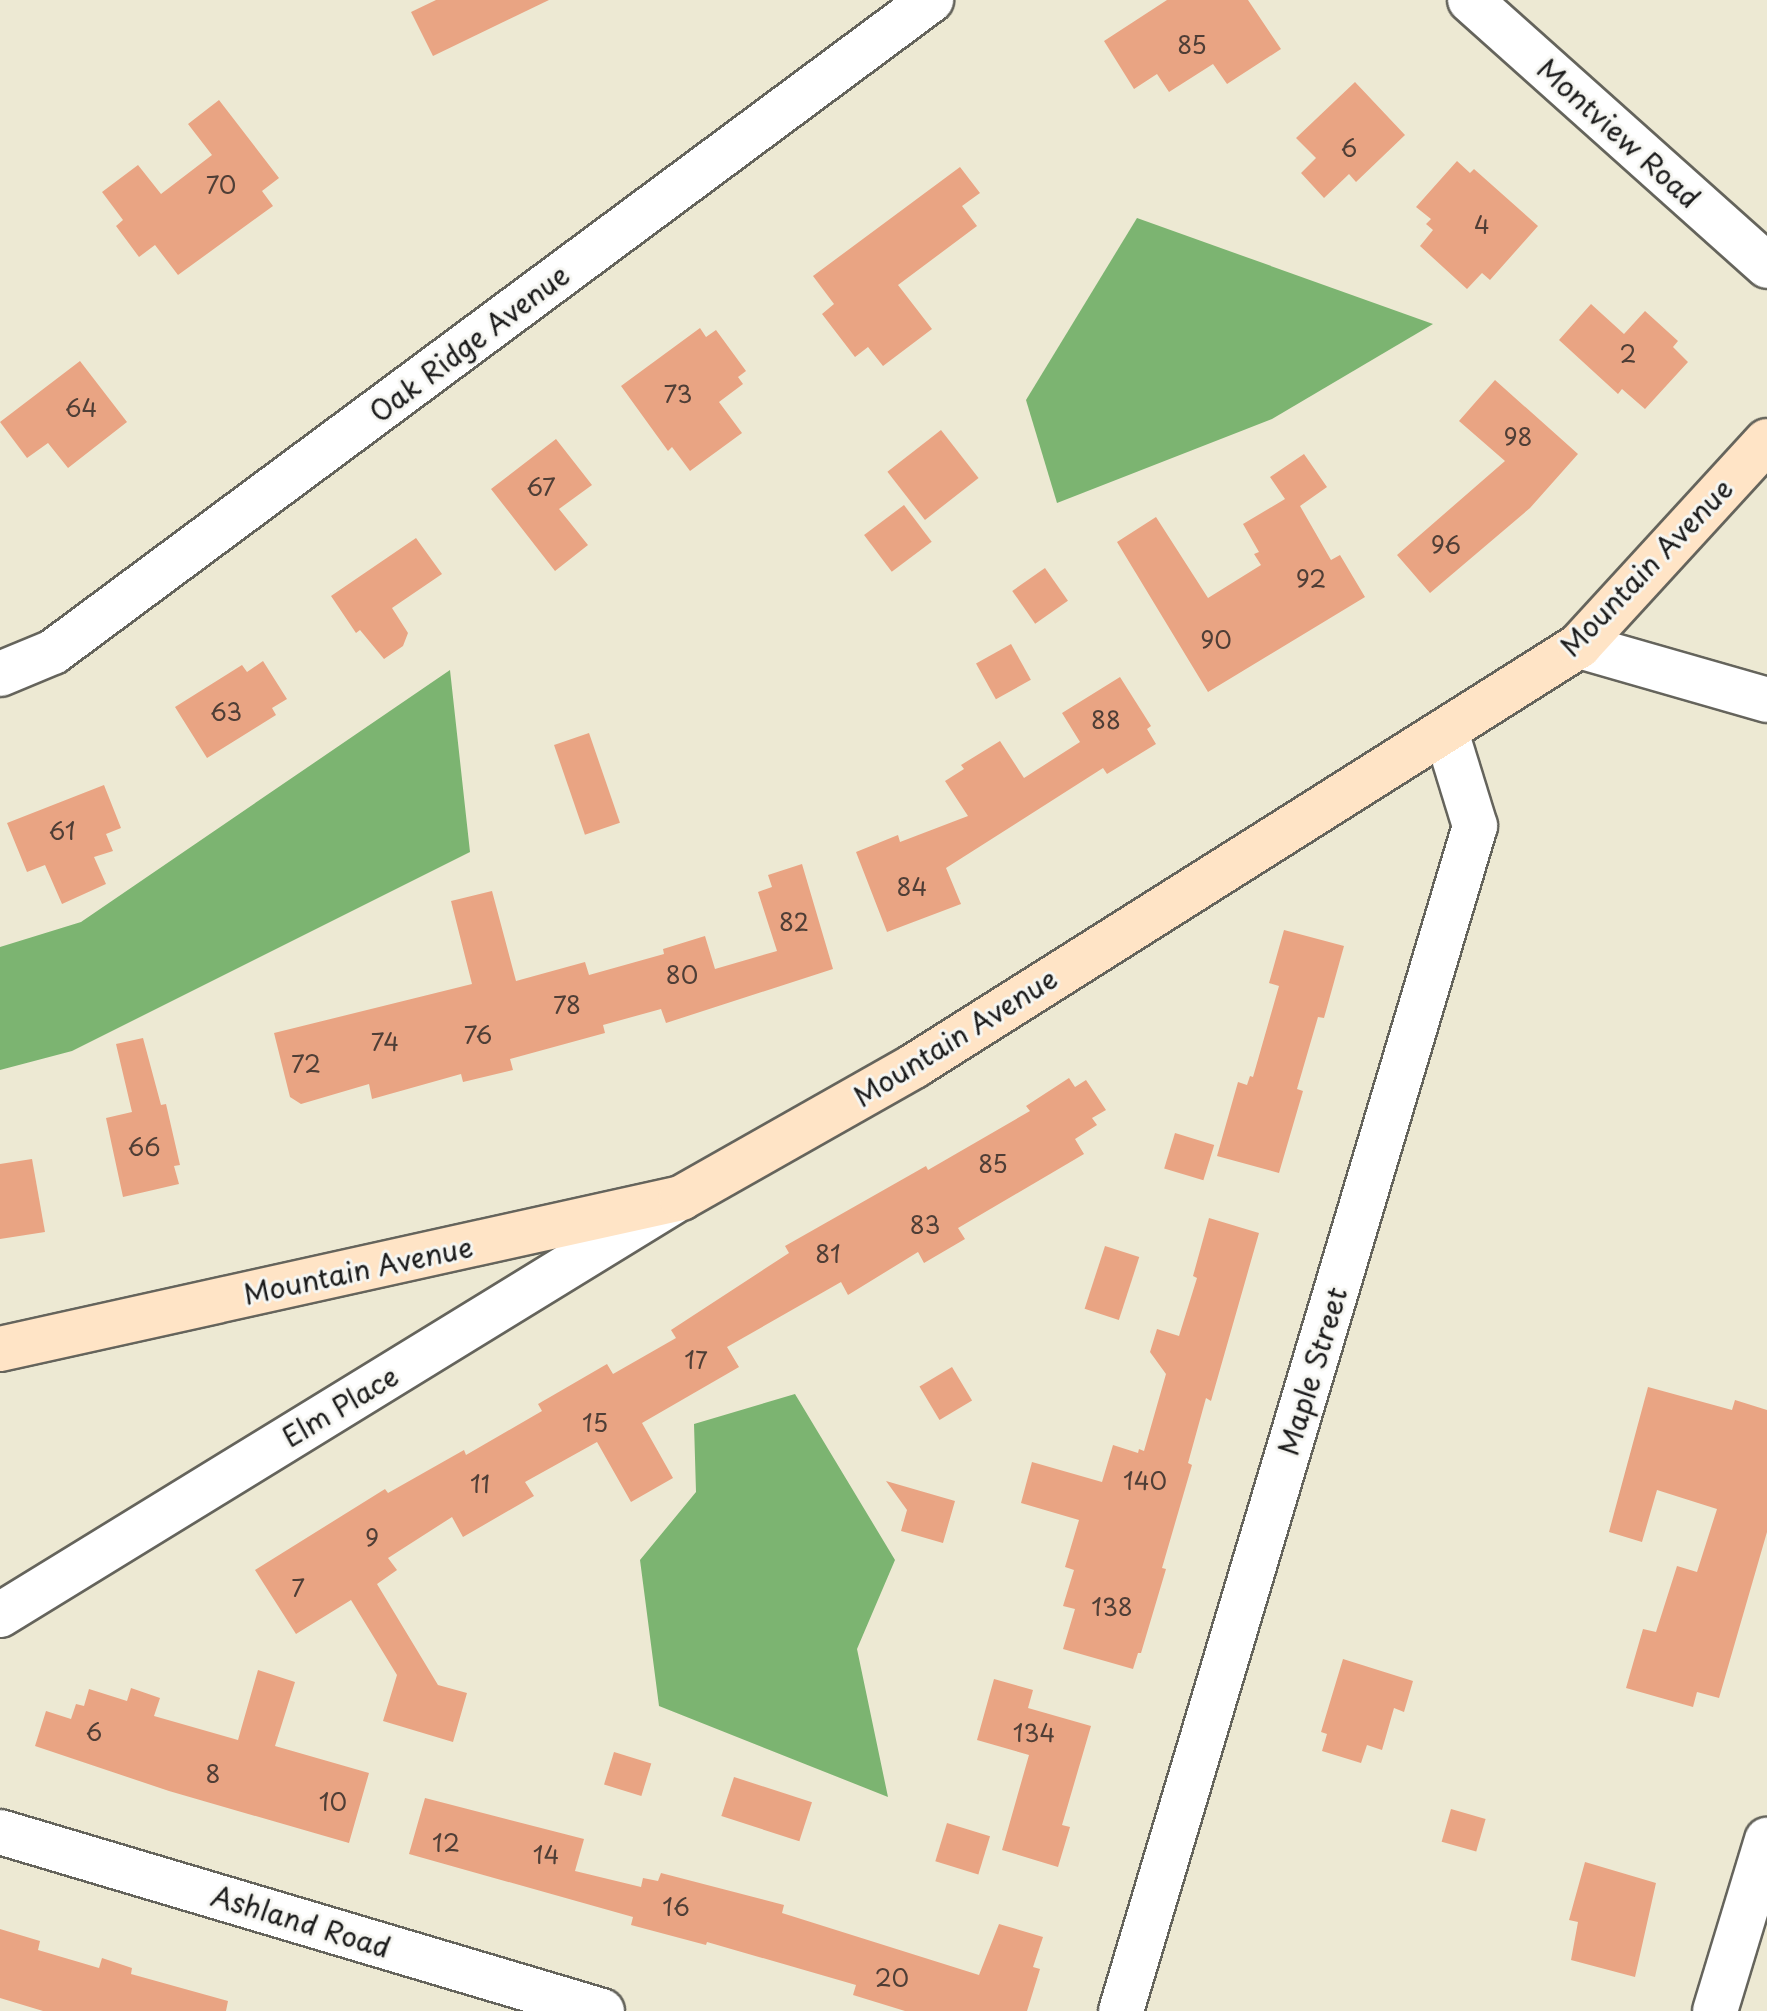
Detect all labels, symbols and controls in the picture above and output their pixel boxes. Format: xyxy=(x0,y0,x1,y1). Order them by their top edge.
house number: 85 xyxy=(1177,31,1207,59)
street label: Montview Road xyxy=(1531,52,1707,214)
house number: 6 xyxy=(1341,134,1357,162)
house number: 70 xyxy=(206,171,236,199)
house number: 4 xyxy=(1474,211,1490,239)
street label: Oak Ridge Avenue xyxy=(361,256,577,430)
house number: 2 xyxy=(1620,340,1636,368)
house number: 73 xyxy=(664,380,692,408)
house number: 64 xyxy=(65,394,97,422)
house number: 98 xyxy=(1503,423,1533,451)
street label: Mountain Avenue xyxy=(1553,471,1739,663)
house number: 67 xyxy=(526,473,556,501)
house number: 96 xyxy=(1431,531,1461,559)
house number: 92 xyxy=(1296,565,1326,593)
house number: 90 xyxy=(1200,626,1232,654)
house number: 63 xyxy=(210,698,242,726)
house number: 88 xyxy=(1091,706,1121,734)
house number: 61 xyxy=(49,817,75,845)
house number: 84 xyxy=(897,873,927,901)
house number: 82 xyxy=(779,908,809,936)
house number: 80 xyxy=(666,961,698,989)
street label: Mountain Avenue xyxy=(847,961,1063,1113)
house number: 78 xyxy=(553,991,581,1019)
house number: 76 xyxy=(464,1021,492,1049)
house number: 74 xyxy=(371,1028,399,1056)
house number: 72 xyxy=(291,1050,321,1078)
house number: 66 xyxy=(127,1133,161,1161)
house number: 85 xyxy=(978,1150,1008,1178)
house number: 83 xyxy=(910,1211,940,1239)
street label: Mountain Avenue xyxy=(240,1229,476,1311)
house number: 81 xyxy=(815,1240,841,1268)
street label: Maple Street xyxy=(1270,1282,1354,1460)
house number: 17 xyxy=(684,1346,708,1374)
street label: Elm Place xyxy=(276,1358,404,1454)
house number: 15 xyxy=(582,1409,608,1437)
house number: 140 xyxy=(1123,1467,1167,1495)
house number: 11 xyxy=(470,1470,490,1498)
house number: 9 xyxy=(365,1524,379,1552)
house number: 7 xyxy=(291,1574,305,1602)
house number: 138 xyxy=(1091,1593,1133,1621)
house number: 6 xyxy=(86,1718,102,1746)
house number: 134 xyxy=(1013,1719,1055,1747)
house number: 8 xyxy=(206,1760,220,1788)
house number: 10 xyxy=(319,1788,347,1816)
house number: 12 xyxy=(432,1829,460,1857)
house number: 14 xyxy=(533,1841,559,1869)
street label: Ashland Road xyxy=(207,1878,395,1964)
house number: 16 xyxy=(662,1893,690,1921)
house number: 20 xyxy=(875,1964,909,1992)

